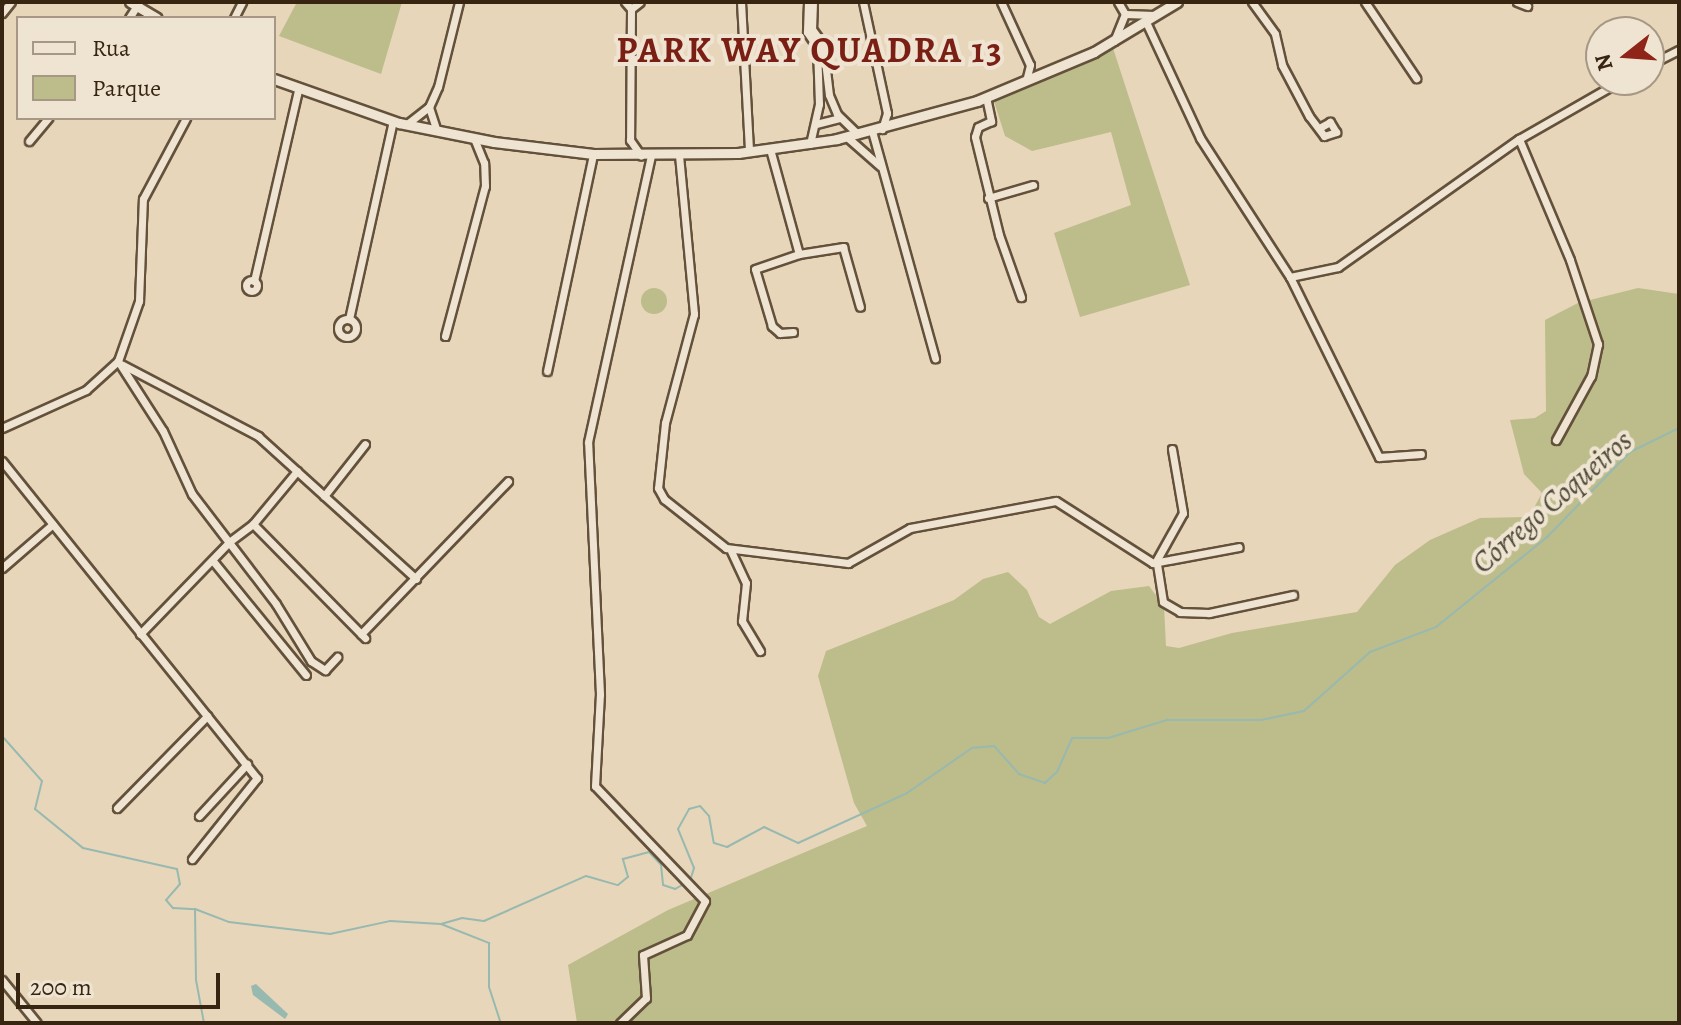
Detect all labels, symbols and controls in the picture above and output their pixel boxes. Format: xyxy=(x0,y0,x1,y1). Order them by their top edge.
legend xyxy=(16,16,276,120)
north arrow xyxy=(1585,16,1665,96)
district label: PARK WAY QUADRA 13 xyxy=(616,28,1004,72)
text: Rua xyxy=(92,32,130,64)
text: N xyxy=(1587,50,1621,74)
text: Parque xyxy=(92,72,161,104)
water label: Córrego Coqueiros xyxy=(1465,423,1639,581)
scale bar xyxy=(20,957,224,1007)
text: 200 m xyxy=(30,971,92,1003)

